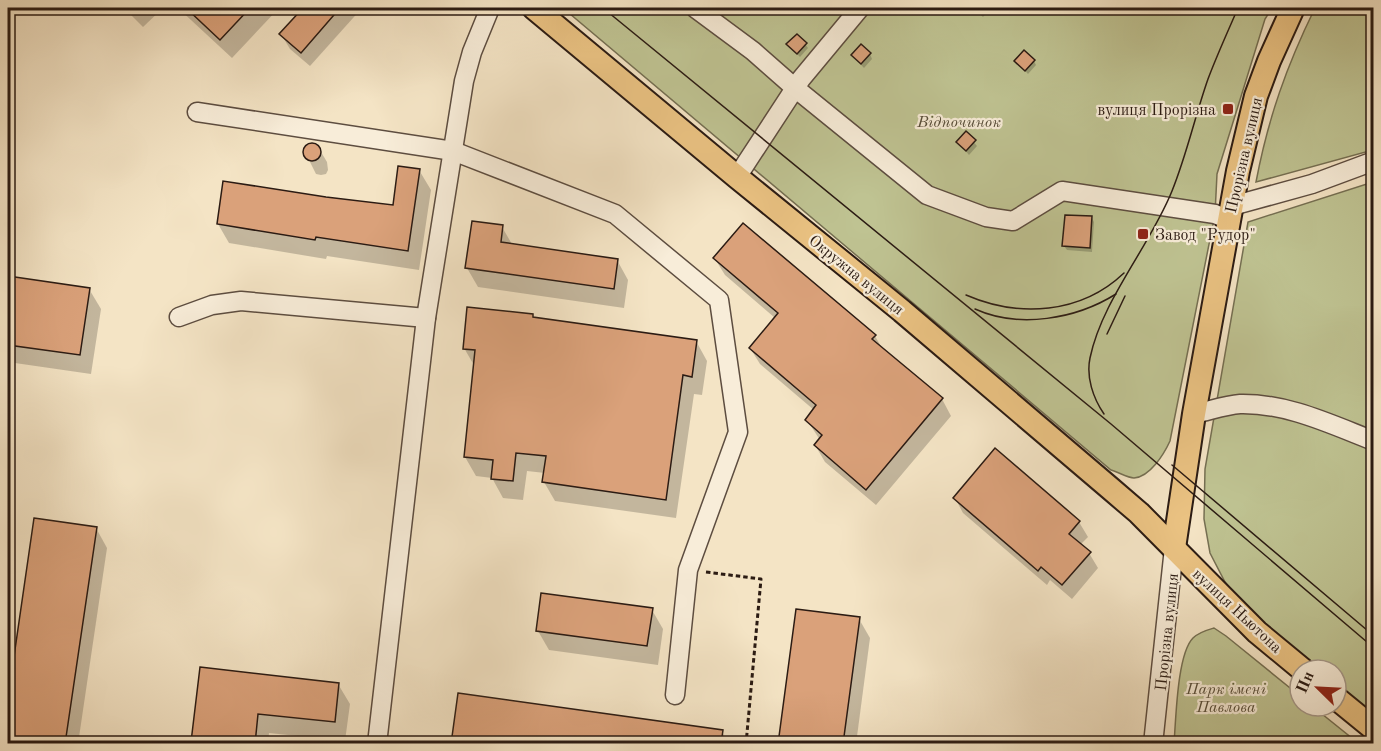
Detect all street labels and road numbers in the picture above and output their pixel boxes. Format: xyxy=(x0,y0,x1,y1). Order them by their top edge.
street label: Прорізна вулиця xyxy=(1224,96,1266,215)
street label: Окружна вулиця xyxy=(805,233,906,319)
street label: вулиця Ньютона xyxy=(1189,566,1284,657)
street label: Прорізна вулиця xyxy=(1154,572,1182,692)

